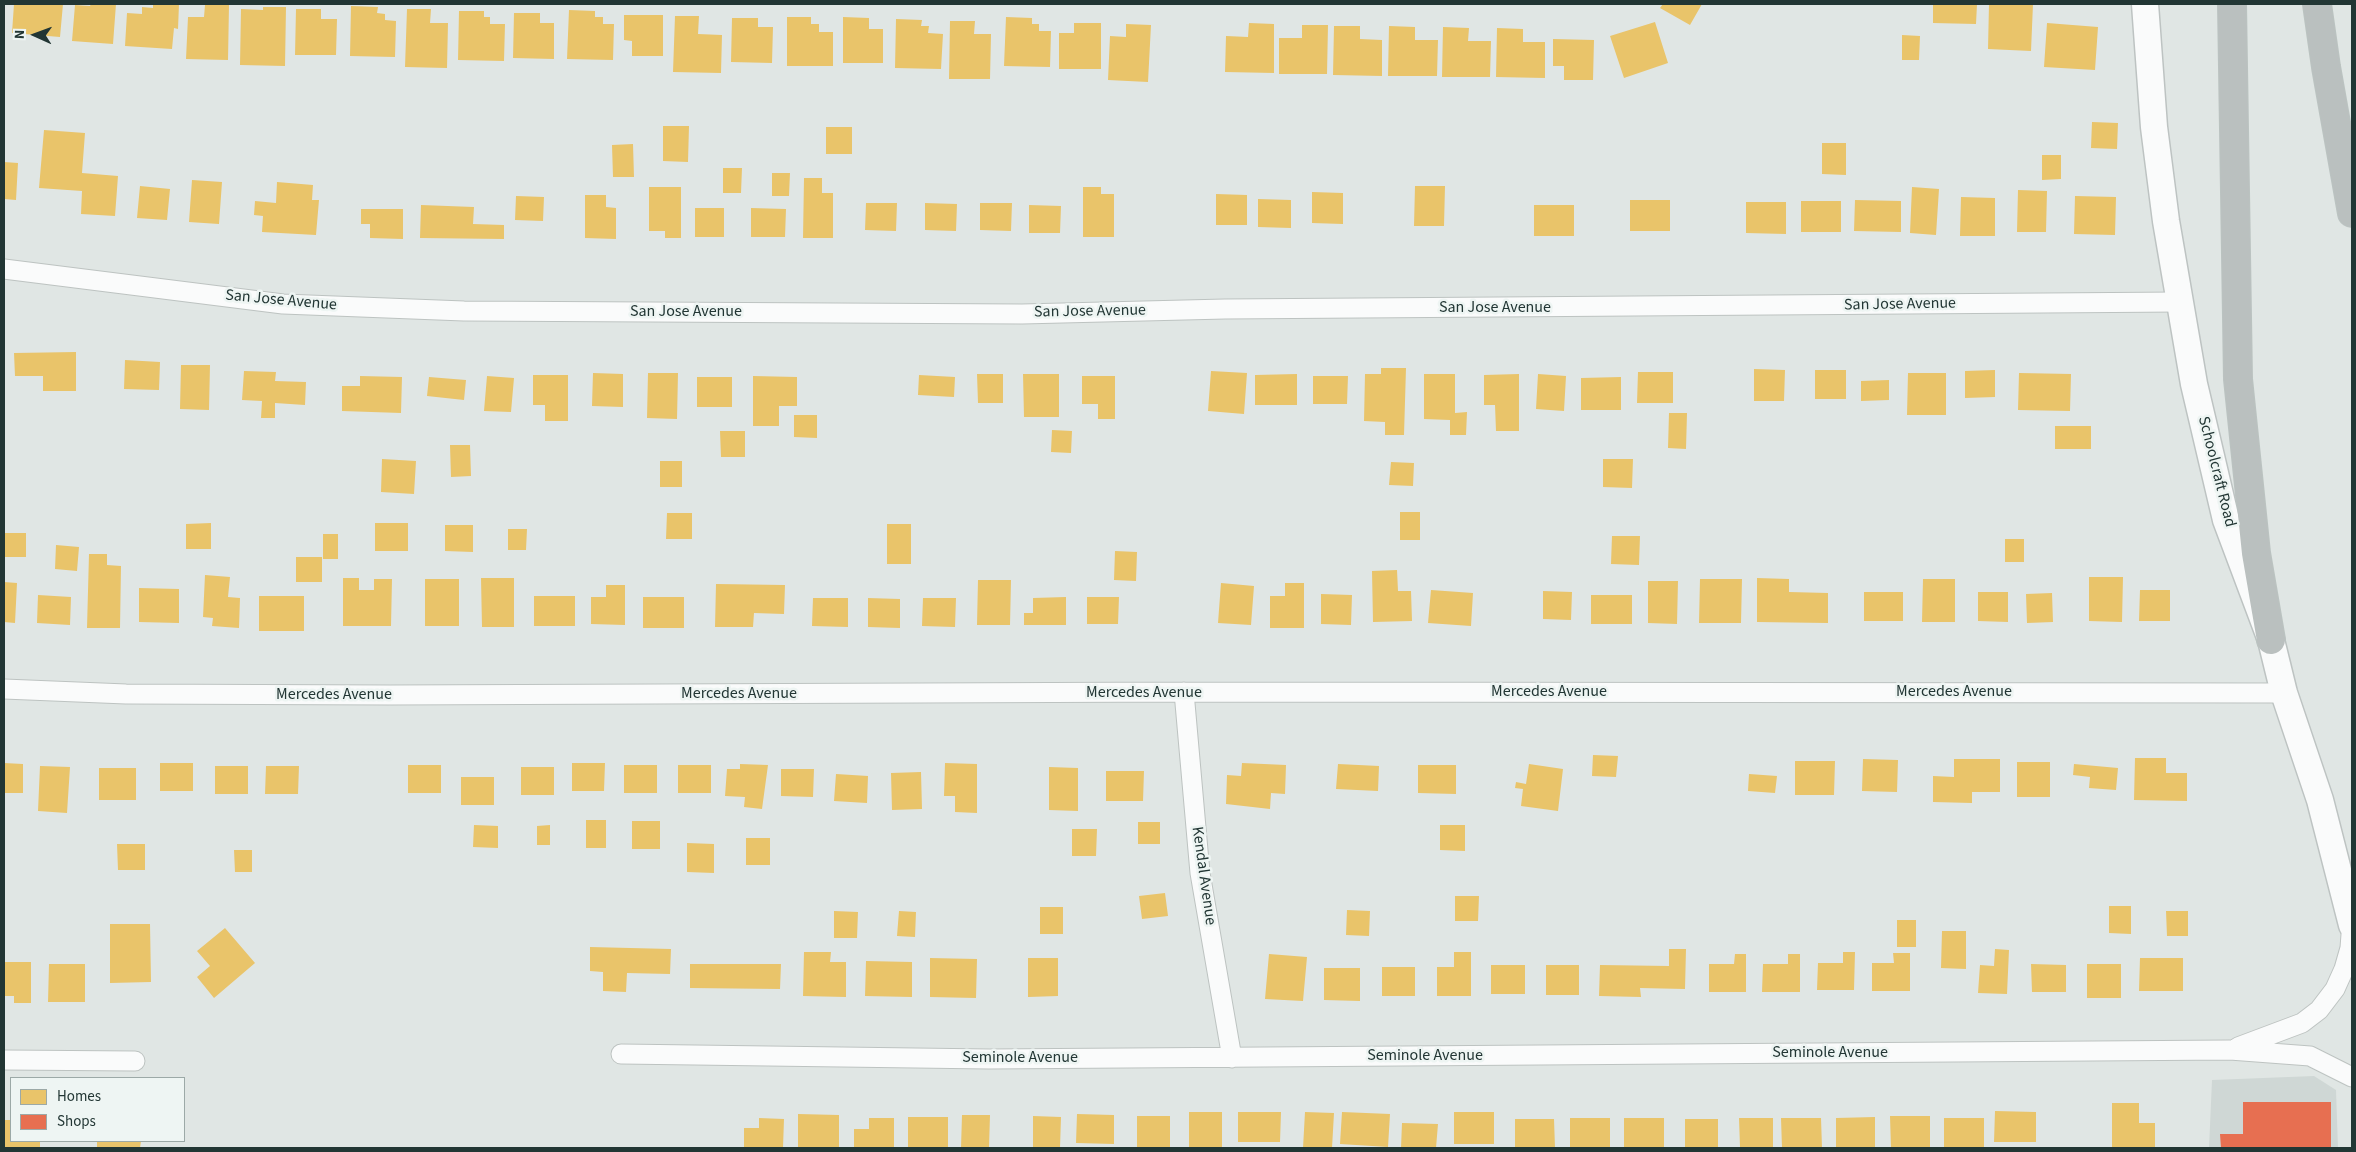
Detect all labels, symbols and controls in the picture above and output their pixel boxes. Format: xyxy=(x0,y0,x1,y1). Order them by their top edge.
north arrow xyxy=(10,10,60,60)
text: N xyxy=(10,29,30,39)
street label: San Jose Avenue xyxy=(224,287,338,315)
street label: San Jose Avenue xyxy=(1844,294,1956,316)
street label: San Jose Avenue xyxy=(1439,298,1551,318)
street label: San Jose Avenue xyxy=(1034,301,1146,323)
street label: San Jose Avenue xyxy=(630,302,742,322)
street label: Schoolcraft Road xyxy=(2193,415,2239,529)
street label: Mercedes Avenue xyxy=(1491,682,1607,702)
street label: Mercedes Avenue xyxy=(1896,682,2012,702)
street label: Mercedes Avenue xyxy=(1086,683,1202,703)
street label: Mercedes Avenue xyxy=(681,684,797,704)
street label: Mercedes Avenue xyxy=(276,685,392,705)
street label: Kendal Avenue xyxy=(1187,825,1219,927)
street label: Seminole Avenue xyxy=(1772,1043,1888,1063)
street label: Seminole Avenue xyxy=(1367,1046,1483,1066)
street label: Seminole Avenue xyxy=(962,1048,1078,1068)
legend xyxy=(10,1077,185,1142)
text: Homes xyxy=(57,1086,101,1107)
text: Shops xyxy=(57,1111,96,1132)

